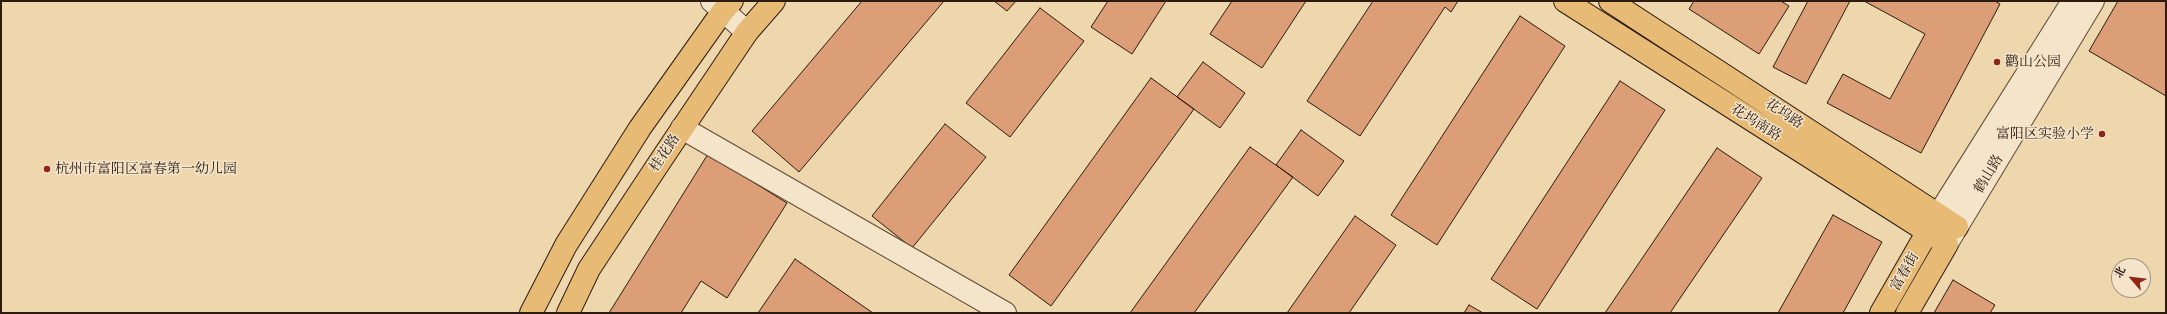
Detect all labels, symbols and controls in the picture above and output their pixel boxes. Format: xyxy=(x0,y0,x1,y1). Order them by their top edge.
place label: 鹳山公园 xyxy=(2005,54,2061,70)
marker: 鹳山公园 xyxy=(1992,57,2002,67)
street label: 花坞路 xyxy=(1762,96,1806,132)
street label: 花坞南路 xyxy=(1728,101,1784,145)
place label: 富阳区实验小学 xyxy=(1996,126,2094,142)
marker: 富阳区实验小学 xyxy=(2097,129,2107,139)
street label: 桂花路 xyxy=(646,131,684,175)
street label: 鹤山路 xyxy=(1971,152,2007,196)
place label: 杭州市富阳区富春第一幼儿园 xyxy=(55,161,237,177)
marker: 杭州市富阳区富春第一幼儿园 xyxy=(42,164,52,174)
street label: 富春街 xyxy=(1887,250,1923,294)
north arrow xyxy=(2111,258,2151,298)
text: 北 xyxy=(2113,265,2128,280)

